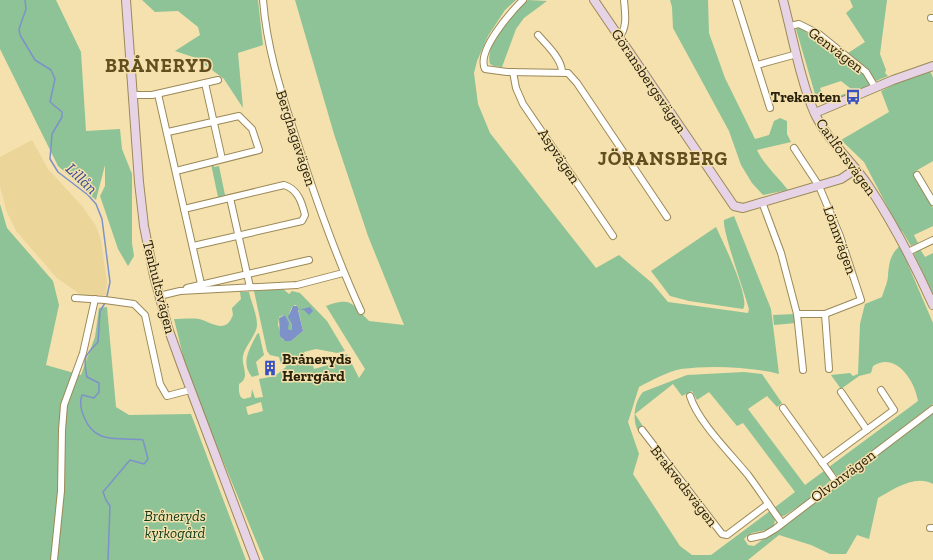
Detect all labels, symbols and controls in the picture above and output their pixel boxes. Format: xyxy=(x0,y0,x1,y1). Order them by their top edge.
street label: Genvägen xyxy=(805,23,867,77)
street label: Göransbergsvägen xyxy=(608,26,691,137)
district label: BRÅNERYD xyxy=(105,54,213,77)
street label: Berghagavägen xyxy=(272,88,320,189)
place label: Trekanten xyxy=(770,88,841,106)
bus stop icon: Trekanten xyxy=(844,88,862,106)
street label: Carlforsvägen xyxy=(812,115,880,199)
street label: Aspvägen xyxy=(534,125,584,187)
district label: JÖRANSBERG xyxy=(598,147,728,170)
water label: Lillån xyxy=(62,159,101,198)
street label: Lönnvägen xyxy=(819,203,861,277)
street label: Tenhultsvägen xyxy=(139,238,179,336)
place label: Bråneryds Herrgård xyxy=(282,350,352,385)
building icon: Bråneryds Herrgård xyxy=(261,359,279,377)
street label: Brakvedsvägen xyxy=(647,442,722,531)
street label: Olvonvägen xyxy=(807,446,879,506)
park label: Bråneryds kyrkogård xyxy=(144,507,206,542)

